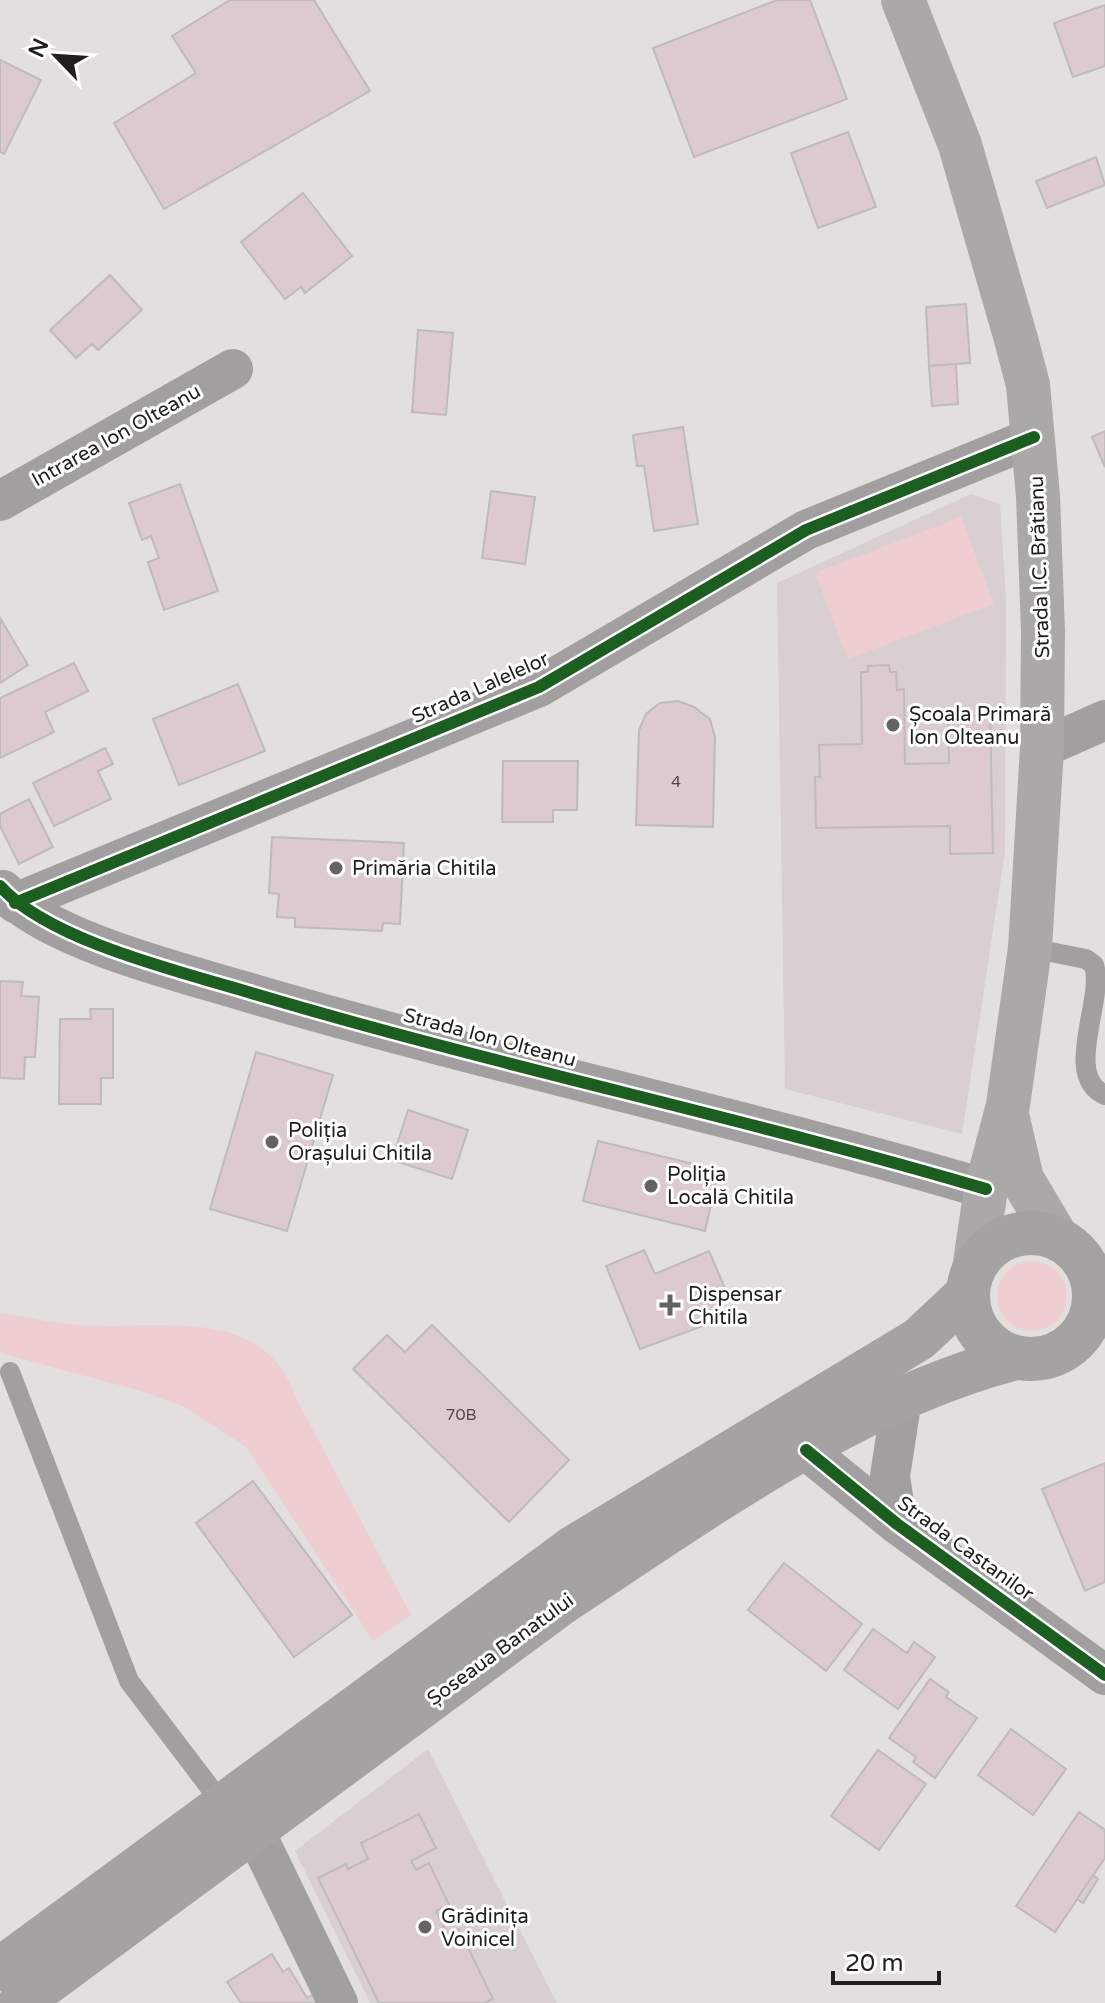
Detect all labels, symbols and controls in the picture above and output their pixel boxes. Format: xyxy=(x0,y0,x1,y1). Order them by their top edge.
north arrow xyxy=(16,16,96,96)
text: N xyxy=(23,34,54,61)
street label: Intrarea Ion Olteanu xyxy=(28,379,205,492)
street label: Strada I.C. Brătianu xyxy=(1025,475,1055,659)
street label: Strada Lalelelor xyxy=(408,647,553,729)
place label: Școala Primară Ion Olteanu xyxy=(909,703,1051,750)
marker: Școala Primară Ion Olteanu xyxy=(884,716,902,734)
house number: 4 xyxy=(671,772,681,792)
place label: Primăria Chitila xyxy=(352,857,497,881)
marker: Primăria Chitila xyxy=(327,859,345,877)
street label: Strada Ion Olteanu xyxy=(401,1003,579,1073)
place label: Poliția Orașului Chitila xyxy=(288,1119,432,1166)
marker: Poliția Orașului Chitila xyxy=(263,1133,281,1151)
place label: Poliția Locală Chitila xyxy=(667,1163,794,1210)
marker: Poliția Locală Chitila xyxy=(642,1177,660,1195)
place label: Dispensar Chitila xyxy=(688,1283,782,1330)
marker: Dispensar Chitila xyxy=(659,1294,681,1316)
house number: 70B xyxy=(445,1405,477,1425)
street label: Strada Castanilor xyxy=(892,1491,1039,1607)
street label: Șoseaua Banatului xyxy=(423,1589,579,1711)
place label: Grădinița Voinicel xyxy=(441,1905,529,1952)
marker: Grădinița Voinicel xyxy=(416,1918,434,1936)
scale bar xyxy=(833,1935,939,1985)
text: 20 m xyxy=(845,1949,903,1978)

